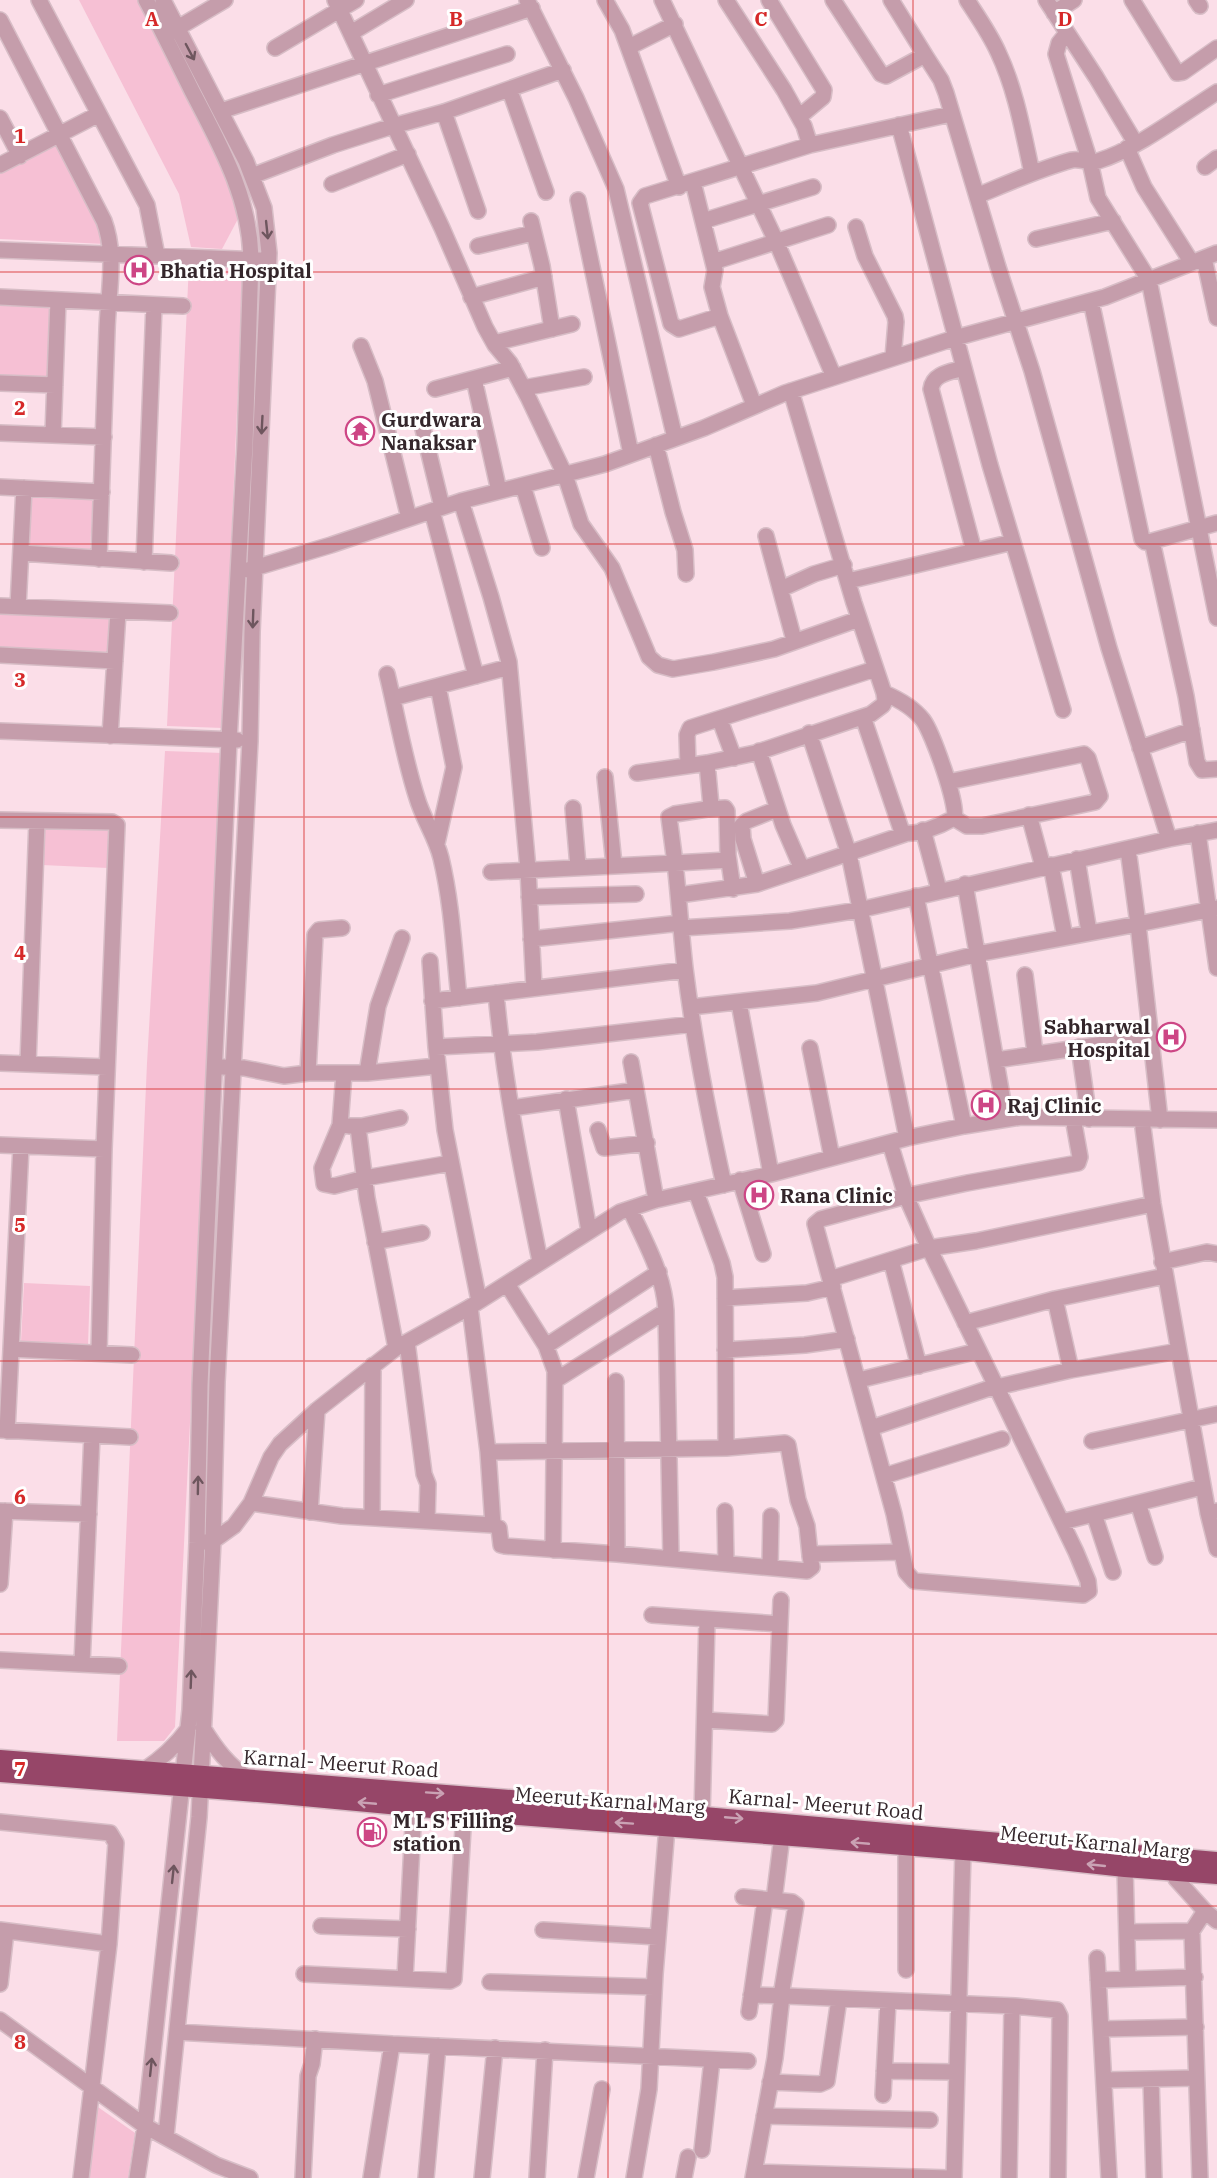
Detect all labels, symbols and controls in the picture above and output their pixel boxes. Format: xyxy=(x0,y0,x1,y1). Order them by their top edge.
text: A xyxy=(145,5,159,32)
text: B xyxy=(449,5,463,32)
text: C xyxy=(754,5,768,32)
text: D xyxy=(1057,5,1073,32)
one-way arrow xyxy=(184,43,196,60)
text: 1 xyxy=(14,122,26,149)
one-way arrow xyxy=(262,219,273,239)
hospital icon: Bhatia Hospital xyxy=(123,254,155,286)
place label: Bhatia Hospital xyxy=(160,257,312,284)
text: 2 xyxy=(14,394,26,421)
place label: Gurdwara Nanaksar xyxy=(381,406,482,456)
one-way arrow xyxy=(256,414,267,434)
temple icon: Gurdwara Nanaksar xyxy=(344,415,376,447)
one-way arrow xyxy=(247,609,258,629)
text: 3 xyxy=(14,666,26,693)
text: 4 xyxy=(14,939,26,966)
place label: Sabharwal Hospital xyxy=(1044,1013,1150,1063)
hospital icon: Sabharwal Hospital xyxy=(1155,1021,1187,1053)
hospital icon: Raj Clinic xyxy=(970,1089,1002,1121)
place label: Raj Clinic xyxy=(1007,1092,1102,1119)
hospital icon: Rana Clinic xyxy=(743,1179,775,1211)
place label: Rana Clinic xyxy=(780,1182,893,1209)
text: 5 xyxy=(14,1211,26,1238)
one-way arrow xyxy=(192,1475,204,1495)
text: 6 xyxy=(14,1483,26,1510)
one-way arrow xyxy=(186,1670,197,1690)
street label: Karnal- Meerut Road xyxy=(242,1743,440,1783)
text: 7 xyxy=(14,1755,26,1782)
street label: Meerut-Karnal Marg xyxy=(514,1780,706,1820)
street label: Karnal- Meerut Road xyxy=(727,1782,925,1826)
one-way arrow xyxy=(425,1788,445,1799)
one-way arrow xyxy=(357,1797,377,1808)
place label: M L S Filling station xyxy=(393,1807,514,1857)
one-way arrow xyxy=(724,1813,744,1824)
fuel station icon: M L S Filling station xyxy=(356,1816,388,1848)
one-way arrow xyxy=(614,1817,634,1828)
street label: Meerut-Karnal Marg xyxy=(999,1819,1192,1865)
one-way arrow xyxy=(851,1837,870,1848)
one-way arrow xyxy=(1086,1859,1106,1870)
one-way arrow xyxy=(168,1864,179,1884)
text: 8 xyxy=(14,2028,26,2055)
one-way arrow xyxy=(146,2058,157,2078)

